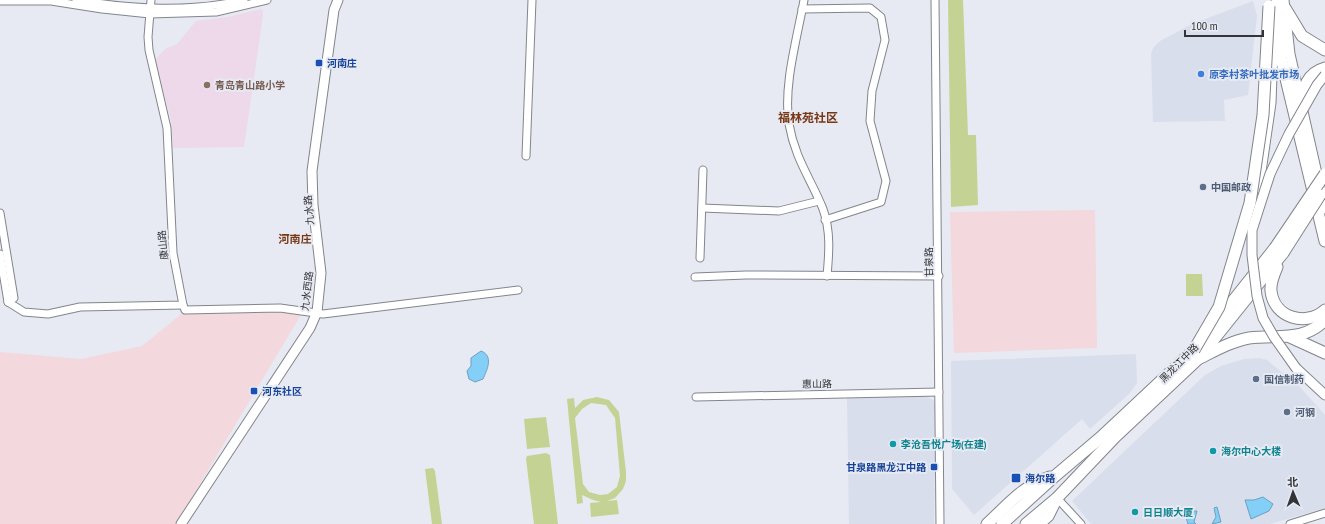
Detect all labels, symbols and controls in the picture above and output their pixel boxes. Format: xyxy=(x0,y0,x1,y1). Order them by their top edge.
scale bar xyxy=(1185,12,1263,38)
text: 100 m xyxy=(1191,18,1218,33)
place label: 河南庄 xyxy=(327,57,357,70)
marker: 河南庄 xyxy=(314,58,324,68)
place label: 原李村茶叶批发市场 xyxy=(1209,68,1299,81)
marker: 原李村茶叶批发市场 xyxy=(1196,69,1206,79)
place label: 青岛青山路小学 xyxy=(215,79,285,92)
marker: 青岛青山路小学 xyxy=(202,80,212,90)
district label: 福林苑社区 xyxy=(778,110,838,125)
place label: 中国邮政 xyxy=(1211,181,1251,194)
marker: 中国邮政 xyxy=(1198,182,1208,192)
street label: 九水路 xyxy=(301,194,317,226)
street label: 康山路 xyxy=(155,229,171,261)
district label: 河南庄 xyxy=(279,232,312,246)
street label: 甘泉路 xyxy=(922,247,936,277)
street label: 九水西路 xyxy=(298,270,316,312)
street label: 黑龙江中路 xyxy=(1157,341,1201,385)
place label: 国信制药 xyxy=(1264,373,1304,386)
marker: 国信制药 xyxy=(1251,374,1261,384)
street label: 惠山路 xyxy=(802,377,832,391)
place label: 河东社区 xyxy=(262,385,302,398)
marker: 河东社区 xyxy=(249,386,259,396)
place label: 河钢 xyxy=(1295,406,1315,419)
marker: 河钢 xyxy=(1282,407,1292,417)
place label: 李沧吾悦广场(在建) xyxy=(901,438,987,451)
marker: 李沧吾悦广场(在建) xyxy=(888,439,898,449)
place label: 海尔中心大楼 xyxy=(1221,445,1281,458)
marker: 海尔中心大楼 xyxy=(1208,446,1218,456)
place label: 甘泉路黑龙江中路 xyxy=(846,461,927,474)
marker: 甘泉路黑龙江中路 xyxy=(929,462,939,472)
marker: 海尔路 xyxy=(1010,472,1022,484)
place label: 海尔路 xyxy=(1025,472,1056,485)
north arrow xyxy=(1273,472,1313,512)
text: 北 xyxy=(1287,475,1298,489)
place label: 日日顺大厦 xyxy=(1143,506,1193,519)
marker: 日日顺大厦 xyxy=(1130,507,1140,517)

